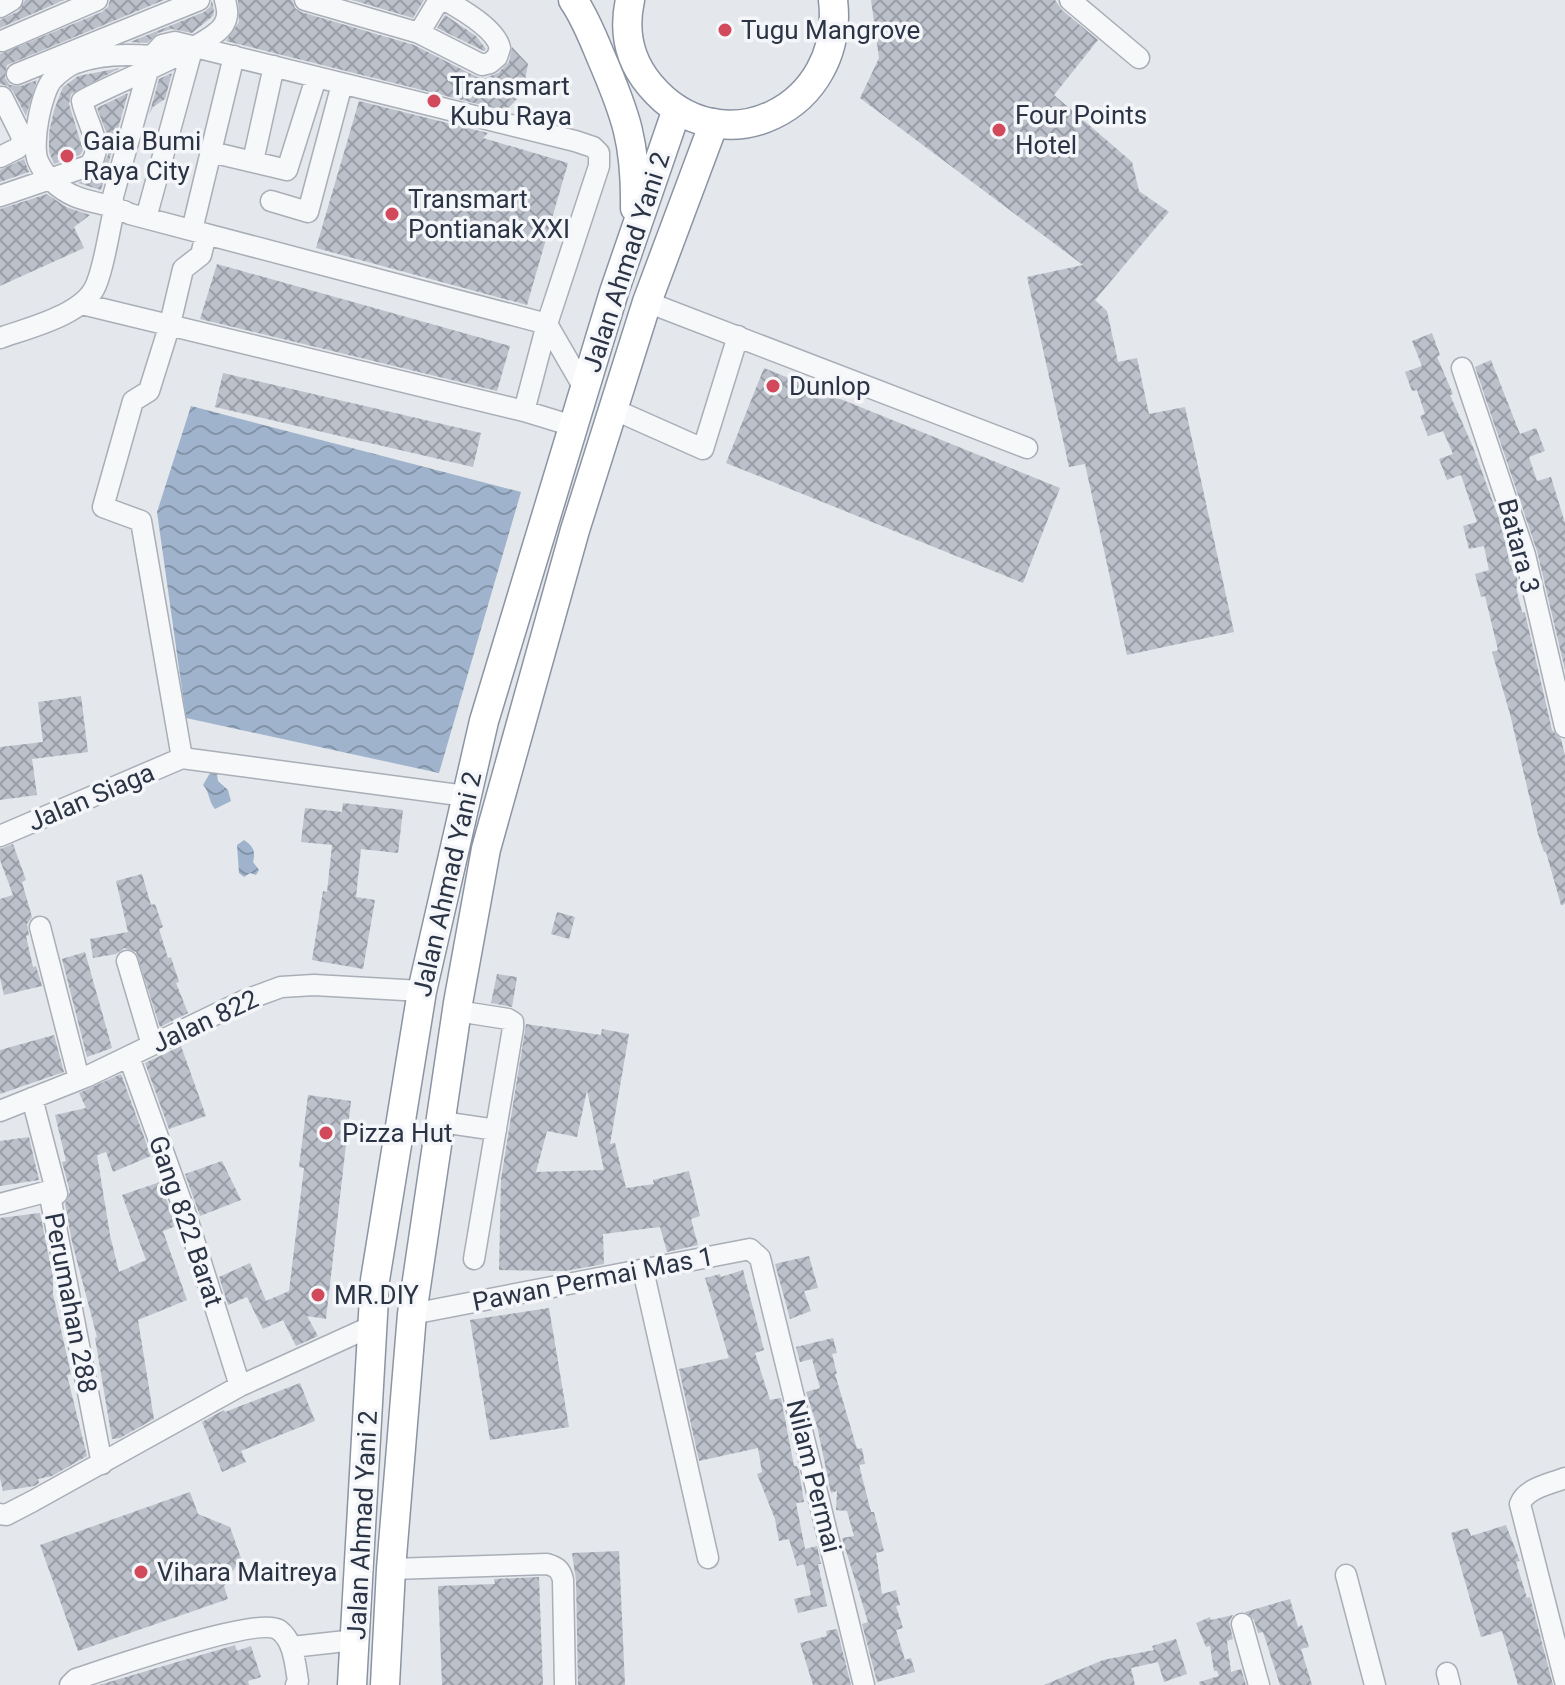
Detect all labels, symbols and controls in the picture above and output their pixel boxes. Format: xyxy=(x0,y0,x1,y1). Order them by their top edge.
place label: Tugu Mangrove xyxy=(741,15,920,45)
marker: Tugu Mangrove xyxy=(716,21,734,39)
place label: Transmart Kubu Raya xyxy=(450,71,572,131)
marker: Transmart Kubu Raya xyxy=(425,92,443,110)
place label: Four Points Hotel xyxy=(1015,100,1147,160)
marker: Four Points Hotel xyxy=(990,121,1008,139)
place label: Gaia Bumi Raya City xyxy=(83,126,201,186)
marker: Gaia Bumi Raya City xyxy=(58,147,76,165)
street label: Jalan Ahmad Yani 2 xyxy=(576,148,676,376)
place label: Transmart Pontianak XXI xyxy=(408,184,570,244)
marker: Transmart Pontianak XXI xyxy=(383,205,401,223)
place label: Dunlop xyxy=(789,371,871,401)
marker: Dunlop xyxy=(764,377,782,395)
street label: Batara 3 xyxy=(1492,496,1546,596)
street label: Jalan Siaga xyxy=(23,757,159,837)
street label: Jalan Ahmad Yani 2 xyxy=(407,769,487,999)
street label: Jalan 822 xyxy=(147,983,263,1059)
place label: Pizza Hut xyxy=(342,1118,453,1148)
marker: Pizza Hut xyxy=(317,1124,335,1142)
street label: Gang 822 Barat xyxy=(143,1132,229,1310)
street label: Perumahan 288 xyxy=(39,1210,103,1396)
street label: Pawan Permai Mas 1 xyxy=(470,1241,716,1317)
place label: MR.DIY xyxy=(334,1280,419,1310)
marker: MR.DIY xyxy=(309,1286,327,1304)
street label: Nilam Permai xyxy=(780,1396,848,1556)
street label: Jalan Ahmad Yani 2 xyxy=(341,1410,383,1640)
place label: Vihara Maitreya xyxy=(157,1557,337,1587)
marker: Vihara Maitreya xyxy=(132,1563,150,1581)

